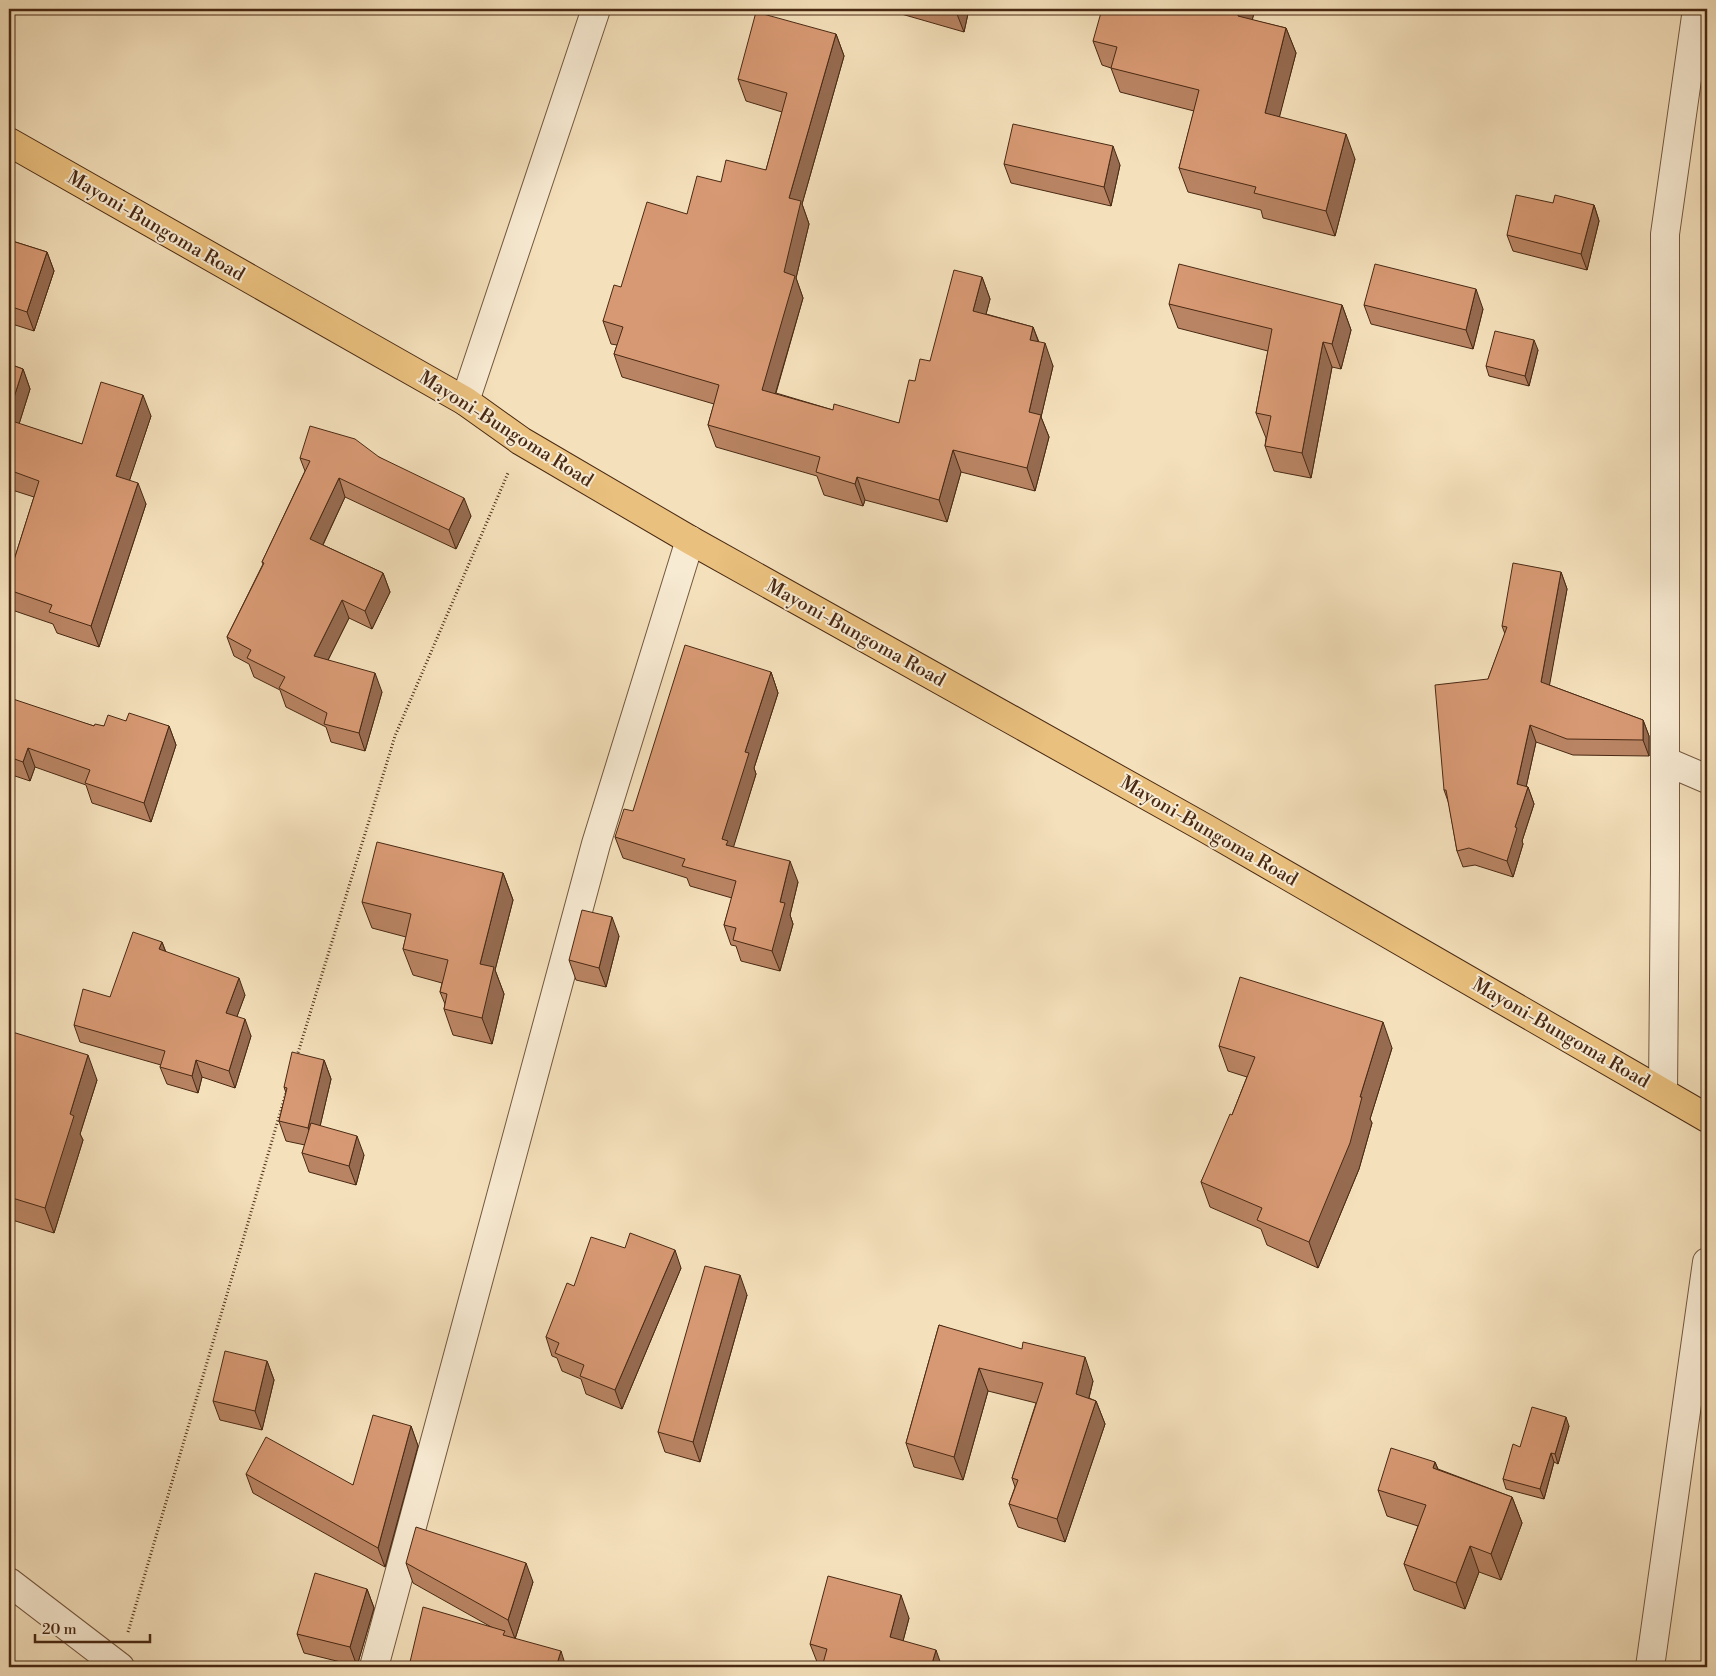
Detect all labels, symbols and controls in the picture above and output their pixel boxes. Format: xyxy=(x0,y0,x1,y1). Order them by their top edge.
street label: Mayoni-Bungoma Road xyxy=(63,165,249,287)
street label: Mayoni-Bungoma Road xyxy=(414,366,598,493)
street label: Mayoni-Bungoma Road xyxy=(762,574,950,692)
street label: Mayoni-Bungoma Road xyxy=(1116,770,1302,892)
street label: Mayoni-Bungoma Road xyxy=(1468,972,1654,1094)
scale bar xyxy=(35,1611,150,1643)
text: 20 m xyxy=(42,1620,77,1639)

